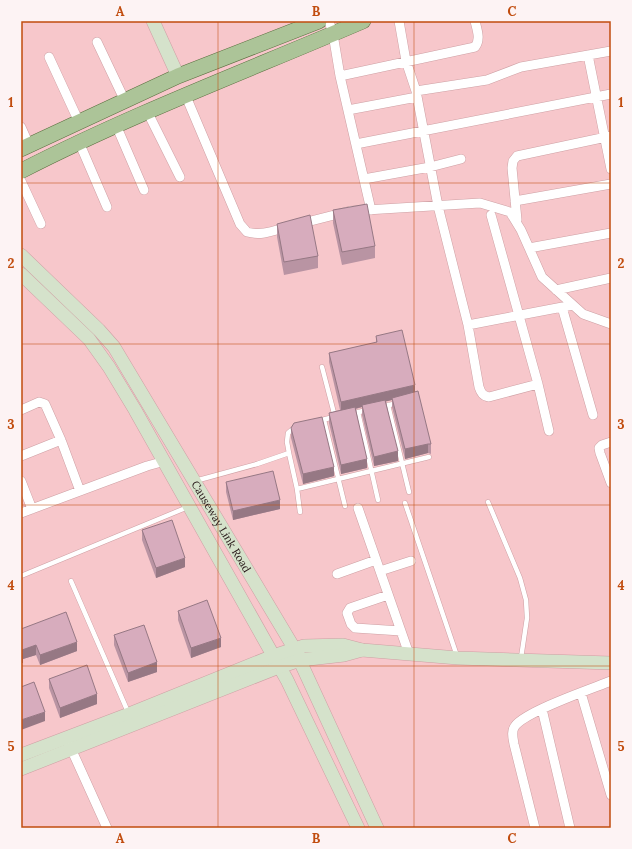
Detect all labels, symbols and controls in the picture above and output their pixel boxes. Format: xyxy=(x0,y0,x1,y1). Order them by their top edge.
text: A xyxy=(116,3,125,20)
text: B xyxy=(312,3,321,20)
text: C xyxy=(508,3,517,20)
text: 1 xyxy=(8,94,14,111)
text: 1 xyxy=(618,94,624,111)
text: 2 xyxy=(8,255,15,272)
text: 2 xyxy=(618,255,625,272)
text: 3 xyxy=(7,416,15,433)
text: 3 xyxy=(617,416,625,433)
street label: Causeway Link Road xyxy=(189,478,254,575)
text: 4 xyxy=(7,577,15,594)
text: 4 xyxy=(617,577,625,594)
text: 5 xyxy=(7,738,15,755)
text: 5 xyxy=(617,738,625,755)
text: A xyxy=(116,830,125,847)
text: B xyxy=(312,830,321,847)
text: C xyxy=(508,830,517,847)

